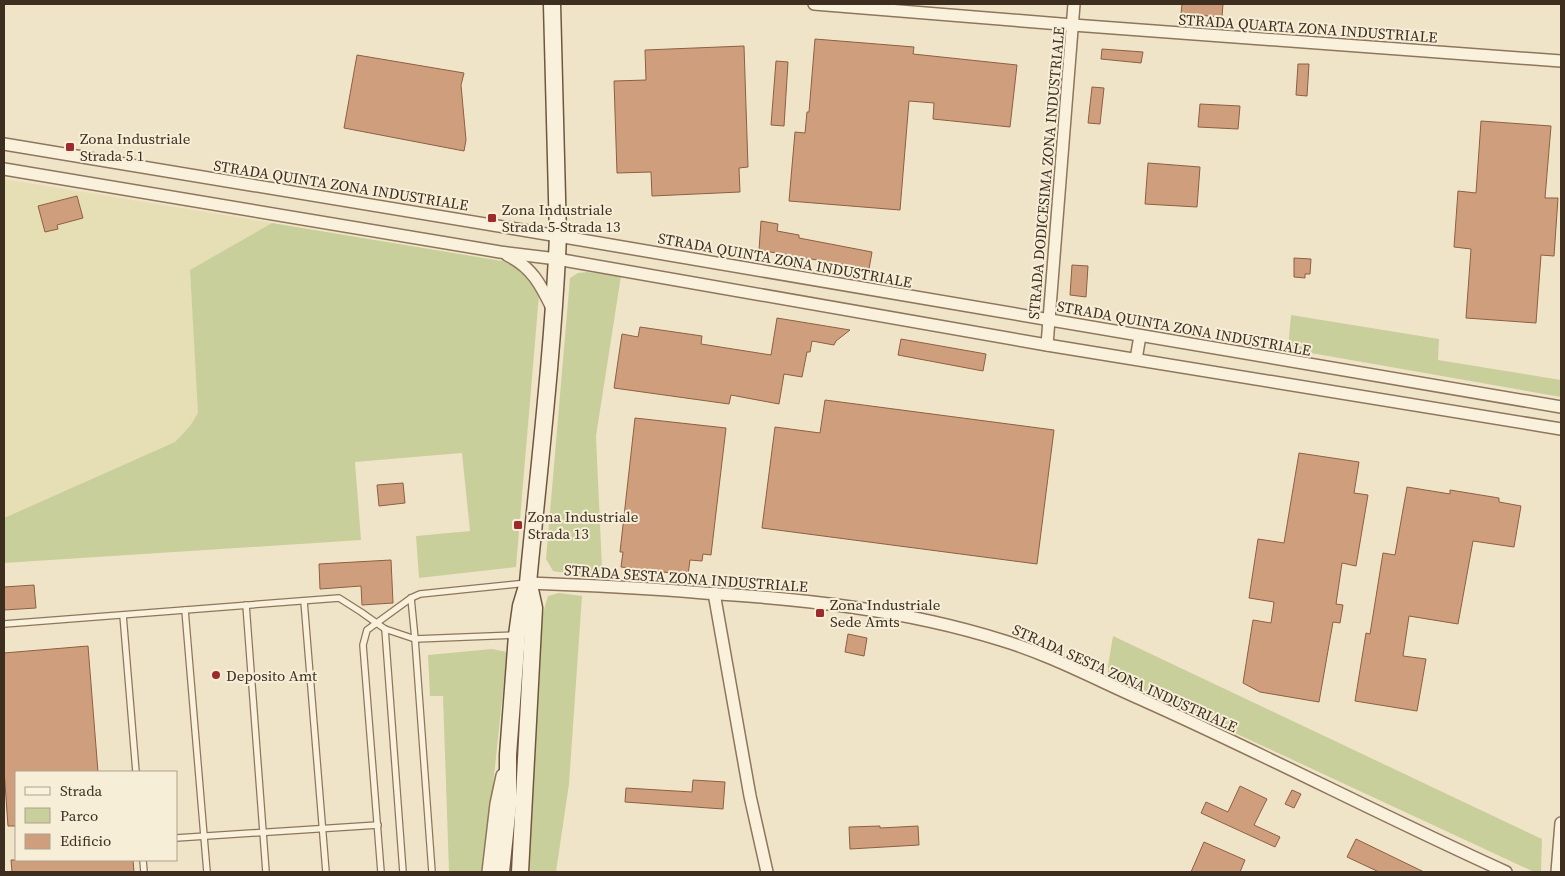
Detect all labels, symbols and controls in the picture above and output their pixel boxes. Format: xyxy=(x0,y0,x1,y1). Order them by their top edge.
street label: STRADA QUARTA ZONA INDUSTRIALE xyxy=(1178,8,1438,48)
street label: STRADA DODICESIMA ZONA INDUSTRIALE xyxy=(1023,26,1069,320)
place label: Zona Industriale Strada 5 1 xyxy=(80,128,191,166)
marker: Zona Industriale Strada 5 1 xyxy=(64,141,76,153)
street label: STRADA QUINTA ZONA INDUSTRIALE xyxy=(212,154,470,216)
place label: Zona Industriale Strada 5-Strada 13 xyxy=(502,199,621,237)
marker: Zona Industriale Strada 5-Strada 13 xyxy=(486,212,498,224)
street label: STRADA QUINTA ZONA INDUSTRIALE xyxy=(656,227,914,293)
street label: STRADA QUINTA ZONA INDUSTRIALE xyxy=(1055,295,1313,361)
place label: Zona Industriale Strada 13 xyxy=(528,506,639,544)
marker: Zona Industriale Strada 13 xyxy=(512,519,524,531)
street label: STRADA SESTA ZONA INDUSTRIALE xyxy=(563,559,809,597)
place label: Zona Industriale Sede Amts xyxy=(830,594,941,632)
marker: Zona Industriale Sede Amts xyxy=(814,607,826,619)
street label: STRADA SESTA ZONA INDUSTRIALE xyxy=(1009,619,1241,737)
place label: Deposito Amt xyxy=(226,665,317,686)
marker: Deposito Amt xyxy=(210,669,222,681)
legend xyxy=(15,771,178,861)
text: Strada xyxy=(60,780,103,801)
text: Parco xyxy=(60,805,98,826)
text: Edificio xyxy=(60,830,111,851)

